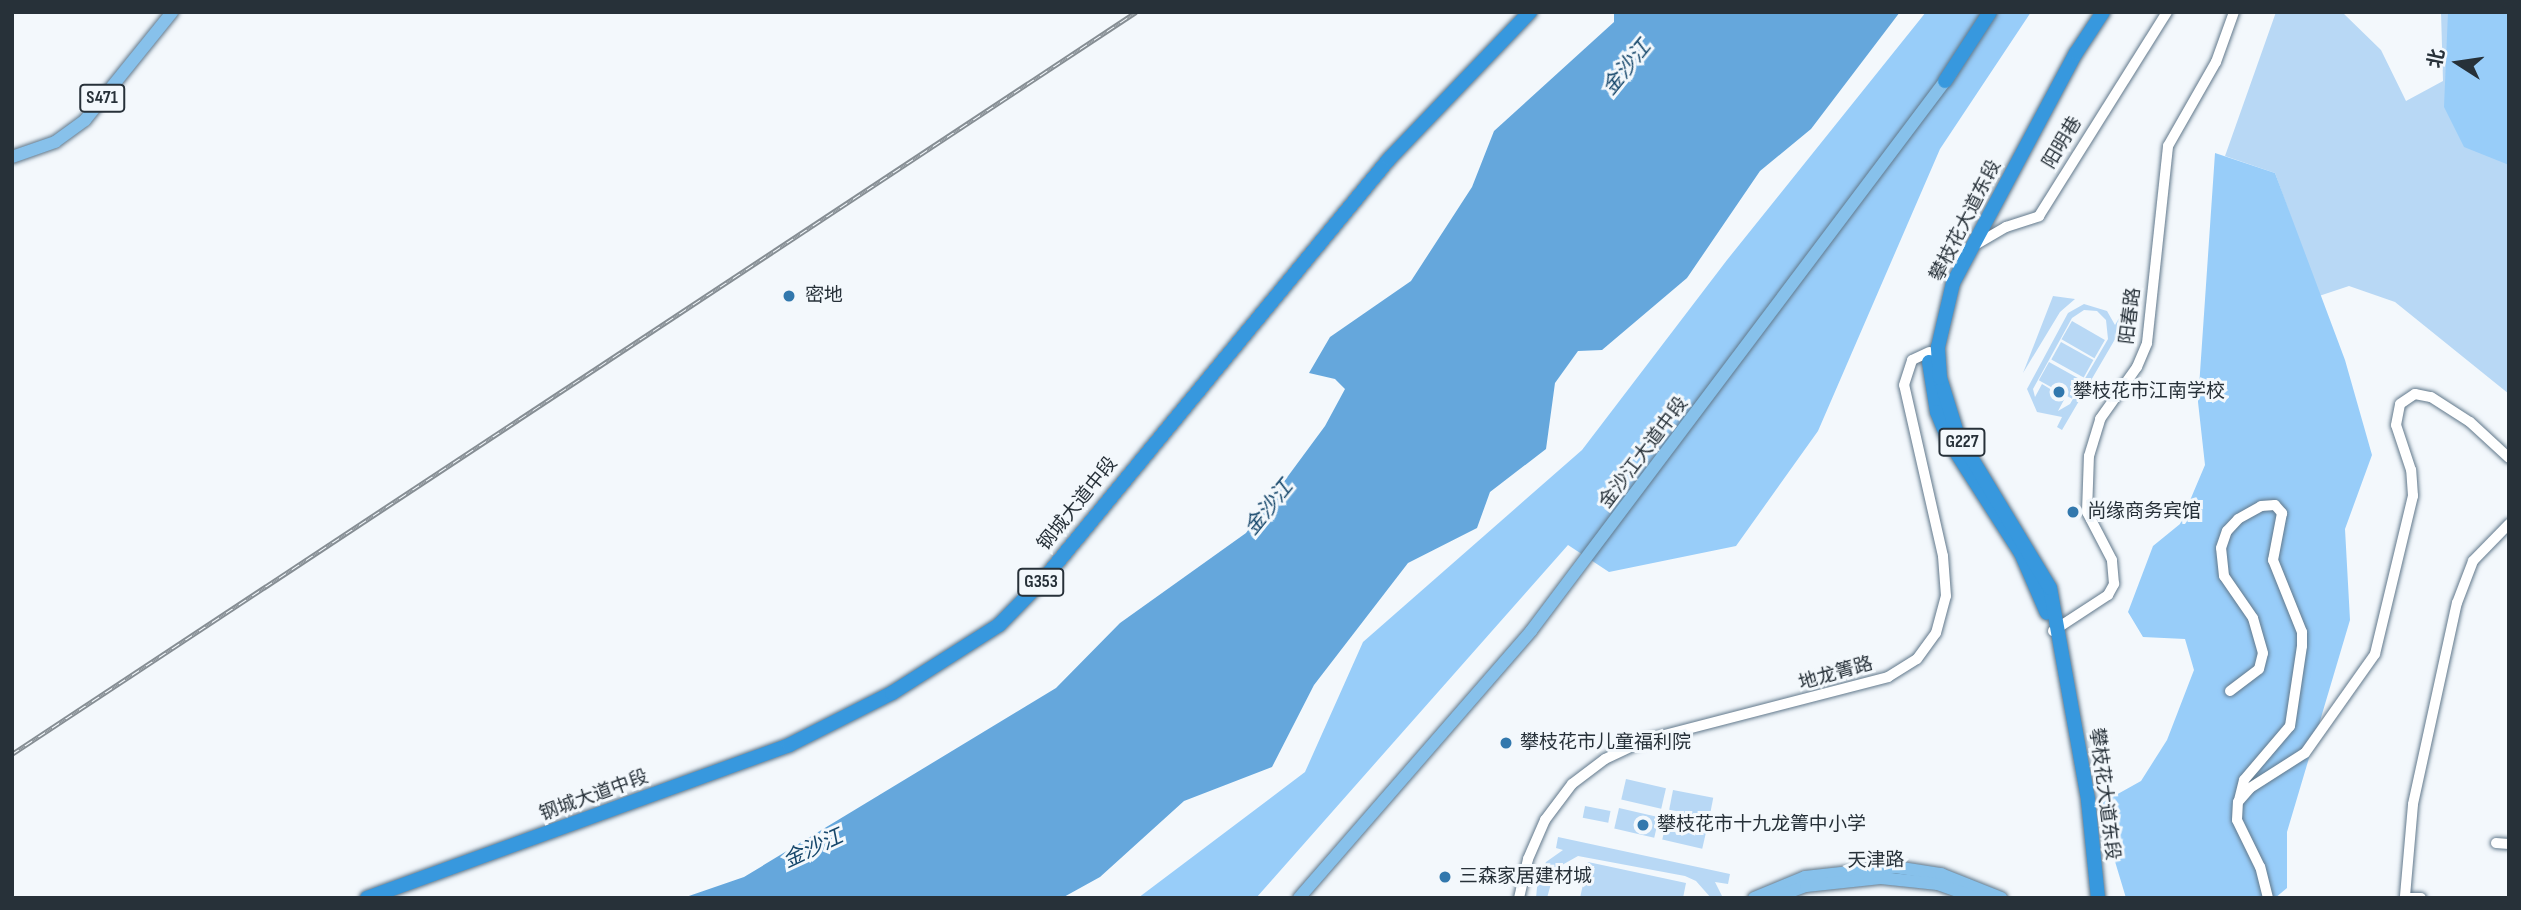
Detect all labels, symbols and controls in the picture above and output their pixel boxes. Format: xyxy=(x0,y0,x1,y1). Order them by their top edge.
north arrow xyxy=(2423,28,2493,98)
water label: 金沙江 xyxy=(1597,36,1657,100)
text: 北 xyxy=(2424,47,2450,70)
road number: S471 xyxy=(79,84,125,113)
street label: 阳明巷 xyxy=(2039,113,2087,173)
street label: 攀枝花大道东段 xyxy=(1926,157,2006,285)
place label: 密地 xyxy=(805,285,843,307)
marker: 密地 xyxy=(779,286,799,306)
street label: 阳春路 xyxy=(2116,286,2146,346)
place label: 攀枝花市江南学校 xyxy=(2073,381,2225,403)
marker: 攀枝花市江南学校 xyxy=(2051,384,2067,400)
street label: 金沙江大道中段 xyxy=(1595,393,1693,513)
road number: G227 xyxy=(1938,428,1986,457)
street label: 钢城大道中段 xyxy=(1033,453,1123,555)
water label: 金沙江 xyxy=(1239,476,1299,540)
place label: 尚缘商务宾馆 xyxy=(2087,501,2201,523)
marker: 尚缘商务宾馆 xyxy=(2065,504,2081,520)
road number: G353 xyxy=(1016,568,1066,596)
street label: 地龙箐路 xyxy=(1796,653,1876,695)
street label: 攀枝花大道东段 xyxy=(2085,727,2123,861)
place label: 攀枝花市儿童福利院 xyxy=(1520,732,1691,754)
marker: 攀枝花市儿童福利院 xyxy=(1498,735,1514,751)
street label: 钢城大道中段 xyxy=(537,766,651,826)
place label: 攀枝花市十九龙箐中小学 xyxy=(1657,814,1866,836)
marker: 攀枝花市十九龙箐中小学 xyxy=(1635,817,1651,833)
water label: 金沙江 xyxy=(779,824,847,874)
street label: 天津路 xyxy=(1847,849,1905,873)
place label: 三森家居建材城 xyxy=(1459,866,1592,888)
marker: 三森家居建材城 xyxy=(1437,869,1453,885)

